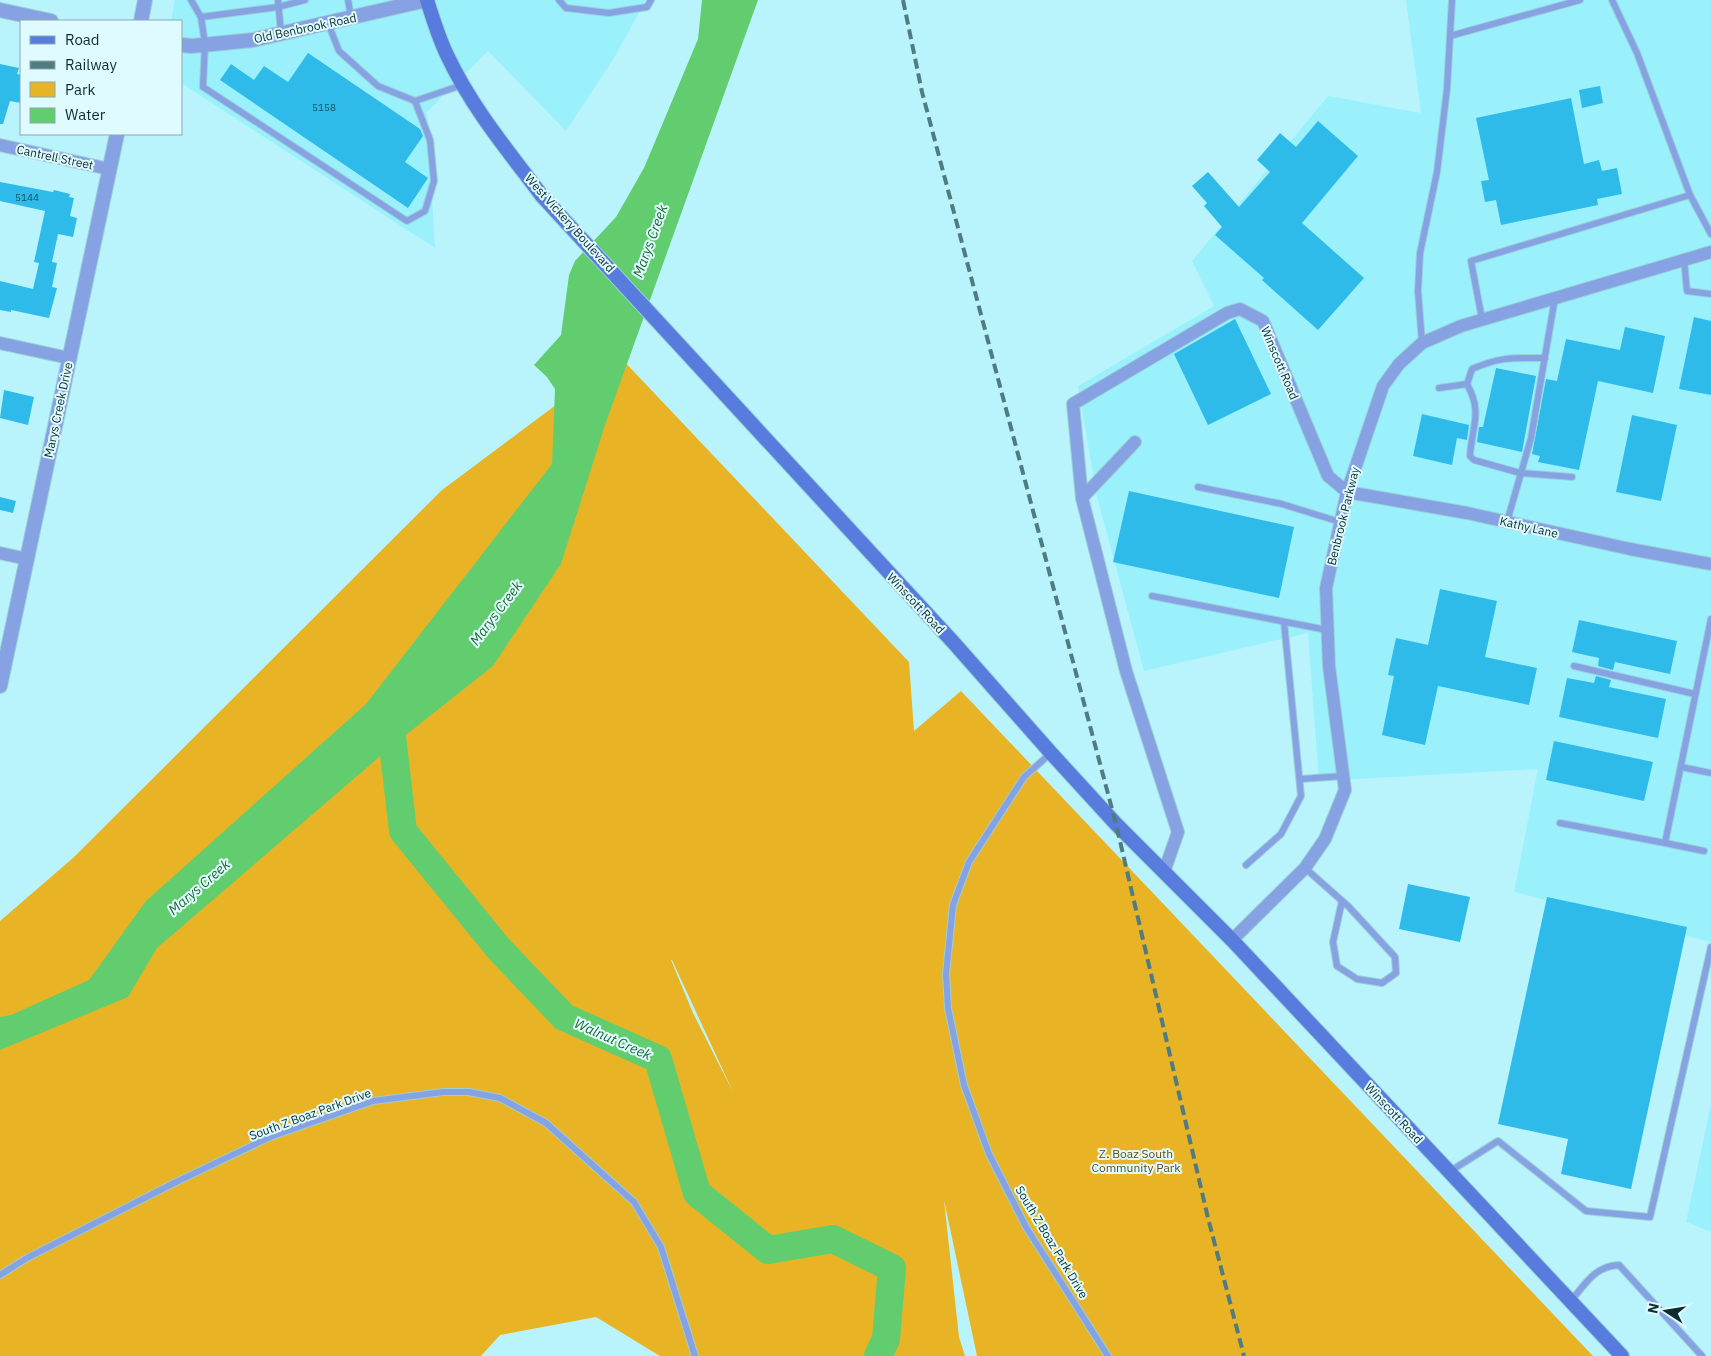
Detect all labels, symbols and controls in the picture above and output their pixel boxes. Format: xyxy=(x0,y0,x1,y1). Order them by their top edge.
street label: Old Benbrook Road xyxy=(252,10,358,46)
legend xyxy=(20,20,182,135)
text: Road xyxy=(65,30,100,49)
text: Railway xyxy=(65,55,118,74)
text: Park xyxy=(65,80,95,99)
house number: 5158 xyxy=(312,101,336,114)
text: Water xyxy=(65,105,106,124)
street label: Cantrell Street xyxy=(15,142,95,172)
street label: West Vickery Boulevard xyxy=(522,171,618,275)
house number: 5144 xyxy=(15,191,39,204)
water label: Marys Creek xyxy=(629,201,672,280)
street label: Winscott Road xyxy=(1258,324,1302,402)
street label: Marys Creek Drive xyxy=(41,360,76,459)
street label: Benbrook Parkway xyxy=(1324,465,1362,567)
street label: Kathy Lane xyxy=(1498,513,1560,541)
street label: Winscott Road xyxy=(884,569,948,637)
water label: Marys Creek xyxy=(466,577,527,649)
water label: Marys Creek xyxy=(164,855,234,919)
water label: Walnut Creek xyxy=(572,1014,655,1064)
street label: Winscott Road xyxy=(1362,1079,1426,1147)
street label: South Z Boaz Park Drive xyxy=(247,1085,373,1143)
park label: Z. Boaz South Community Park xyxy=(1091,1146,1181,1175)
street label: South Z Boaz Park Drive xyxy=(1012,1183,1092,1301)
north arrow xyxy=(1641,1286,1691,1336)
text: N xyxy=(1643,1301,1663,1315)

